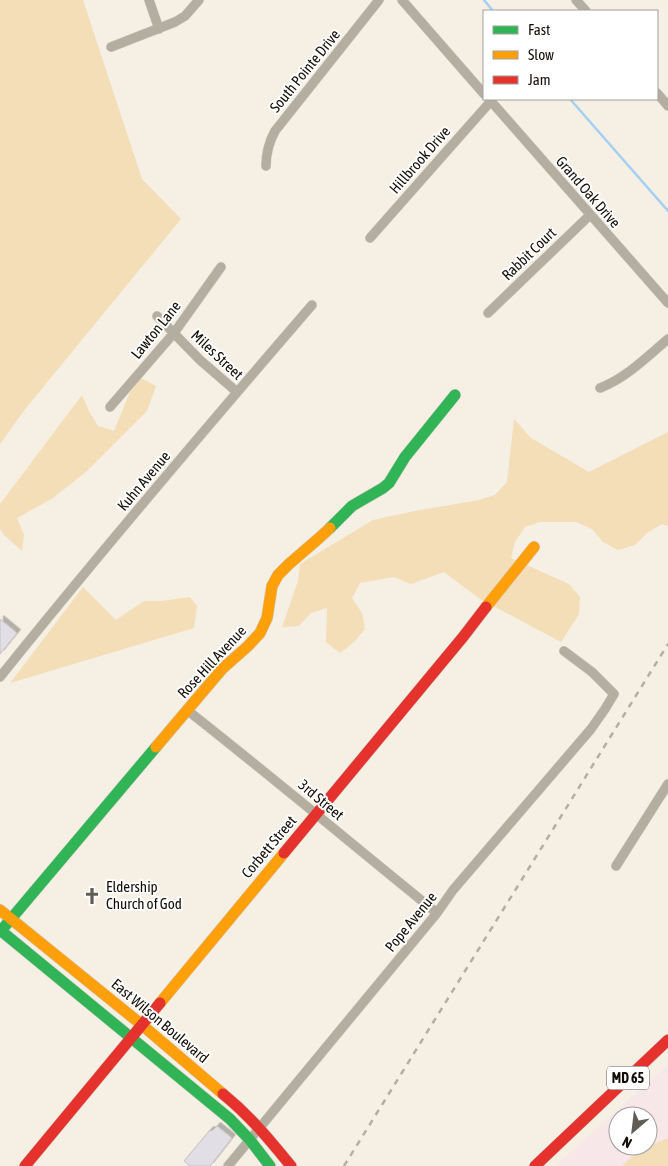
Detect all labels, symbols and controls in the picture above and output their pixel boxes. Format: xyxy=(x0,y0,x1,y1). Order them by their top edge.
legend xyxy=(483,10,658,100)
text: Fast xyxy=(528,21,550,38)
street label: South Pointe Drive xyxy=(266,26,343,115)
text: Slow xyxy=(528,46,554,63)
text: Jam xyxy=(528,71,551,88)
street label: Hillbrook Drive xyxy=(386,122,454,197)
street label: Grand Oak Drive xyxy=(553,153,624,231)
street label: Rabbit Court xyxy=(498,224,559,283)
street label: Lawton Lane xyxy=(127,297,184,362)
street label: Miles Street xyxy=(188,326,247,383)
street label: Kuhn Avenue xyxy=(114,447,174,514)
street label: Rose Hill Avenue xyxy=(174,622,249,701)
street label: 3rd Street xyxy=(295,776,347,823)
street label: Corbett Street xyxy=(238,812,299,881)
place label: Eldership Church of God xyxy=(106,878,182,912)
church icon: Eldership Church of God xyxy=(82,886,102,906)
street label: Pope Avenue xyxy=(381,888,440,955)
street label: East Wilson Boulevard xyxy=(108,975,212,1066)
road number: MD 65 xyxy=(607,1066,649,1090)
north arrow xyxy=(608,1106,658,1156)
text: N xyxy=(619,1133,634,1151)

